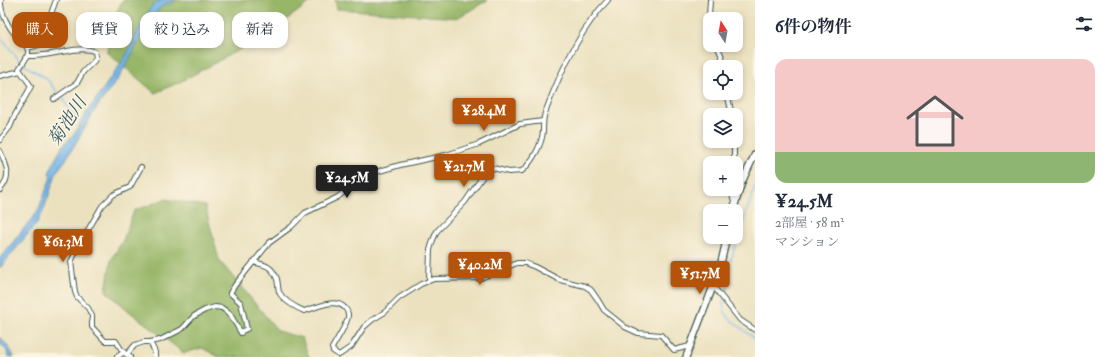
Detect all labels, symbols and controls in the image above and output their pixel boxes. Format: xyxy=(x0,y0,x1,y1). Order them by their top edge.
chip: 購入 xyxy=(12,12,68,48)
chip: 賃貸 xyxy=(76,12,132,48)
chip: 絞り込み xyxy=(140,12,224,48)
chip: 新着 xyxy=(232,12,288,48)
north arrow xyxy=(703,12,743,52)
map controls xyxy=(703,12,743,244)
icon: filters xyxy=(1073,13,1095,35)
text: 6件の物件 xyxy=(775,16,852,37)
button: locate xyxy=(703,60,743,100)
icon: home xyxy=(899,85,971,157)
water label: 菊池川 xyxy=(43,91,93,150)
pin: ¥28.4M xyxy=(451,98,517,132)
text: ¥28.4M xyxy=(462,103,506,119)
button: layers xyxy=(703,108,743,148)
pin: ¥21.7M xyxy=(431,154,497,188)
button: + xyxy=(703,156,743,196)
text: ¥21.7M xyxy=(443,159,485,175)
pin: ¥24.5M xyxy=(314,165,380,199)
text: ¥24.5M xyxy=(325,170,369,186)
text: ¥24.5M xyxy=(775,191,833,212)
button: − xyxy=(703,204,743,244)
text: 2部屋 · 58 m² xyxy=(775,215,844,231)
pin: ¥61.3M xyxy=(30,229,96,263)
text: ¥61.3M xyxy=(42,234,84,250)
text: マンション xyxy=(775,234,839,250)
pin: ¥40.2M xyxy=(447,252,513,286)
text: ¥40.2M xyxy=(457,257,503,273)
pin: ¥51.7M xyxy=(667,261,733,295)
text: ¥51.7M xyxy=(680,266,720,282)

